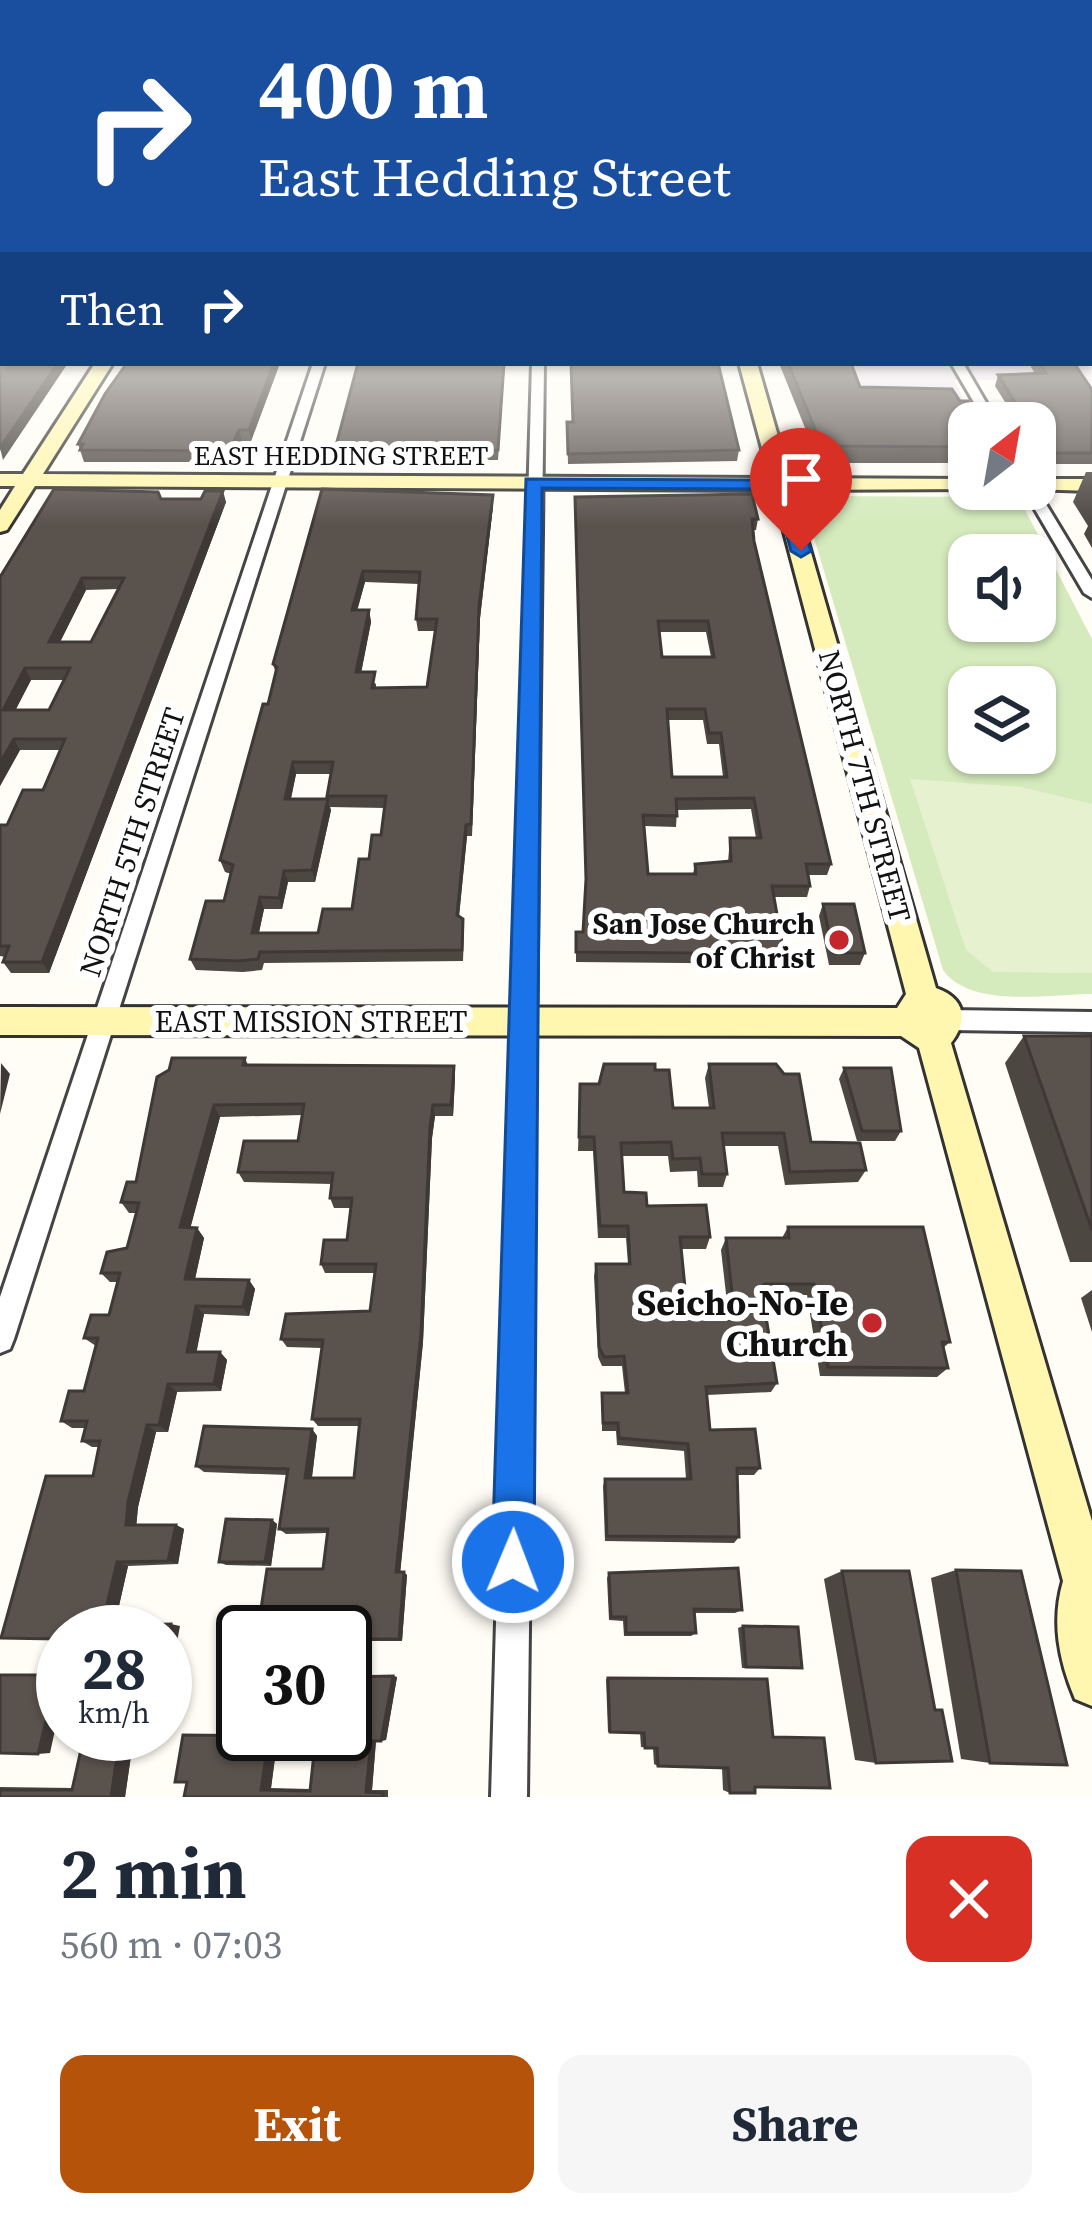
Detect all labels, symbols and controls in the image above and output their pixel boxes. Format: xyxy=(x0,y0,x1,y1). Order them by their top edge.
text: 400 m xyxy=(258,31,489,146)
icon: right xyxy=(60,48,216,204)
text: East Hedding Street xyxy=(258,140,731,214)
icon: right xyxy=(188,276,254,342)
text: Then xyxy=(60,278,164,340)
north arrow xyxy=(948,402,1056,510)
map controls xyxy=(948,402,1056,774)
pin xyxy=(750,428,852,551)
street label: EAST HEDDING STREET xyxy=(194,437,488,474)
icon: arrive xyxy=(768,446,834,512)
button: sound xyxy=(948,534,1056,642)
street label: NORTH 7TH STREET xyxy=(809,645,921,927)
button: layers xyxy=(948,666,1056,774)
street label: NORTH 5TH STREET xyxy=(69,702,195,982)
place label: San Jose Church of Christ xyxy=(592,903,815,978)
marker: San Jose Church of Christ xyxy=(826,927,852,953)
street label: EAST MISSION STREET xyxy=(155,1001,468,1042)
place label: Seicho-No-Ie Church xyxy=(637,1278,848,1368)
marker: Seicho-No-Ie Church xyxy=(859,1310,885,1336)
position arrow xyxy=(450,1499,576,1625)
speed limit sign: 30 xyxy=(216,1605,372,1761)
text: 28 xyxy=(81,1627,147,1709)
text: km/h xyxy=(78,1692,150,1733)
text: 2 min xyxy=(60,1823,247,1922)
button: close xyxy=(906,1836,1032,1962)
text: 560 m · 07:03 xyxy=(60,1918,282,1971)
button: Exit xyxy=(60,2055,534,2193)
button: Share xyxy=(558,2055,1032,2193)

